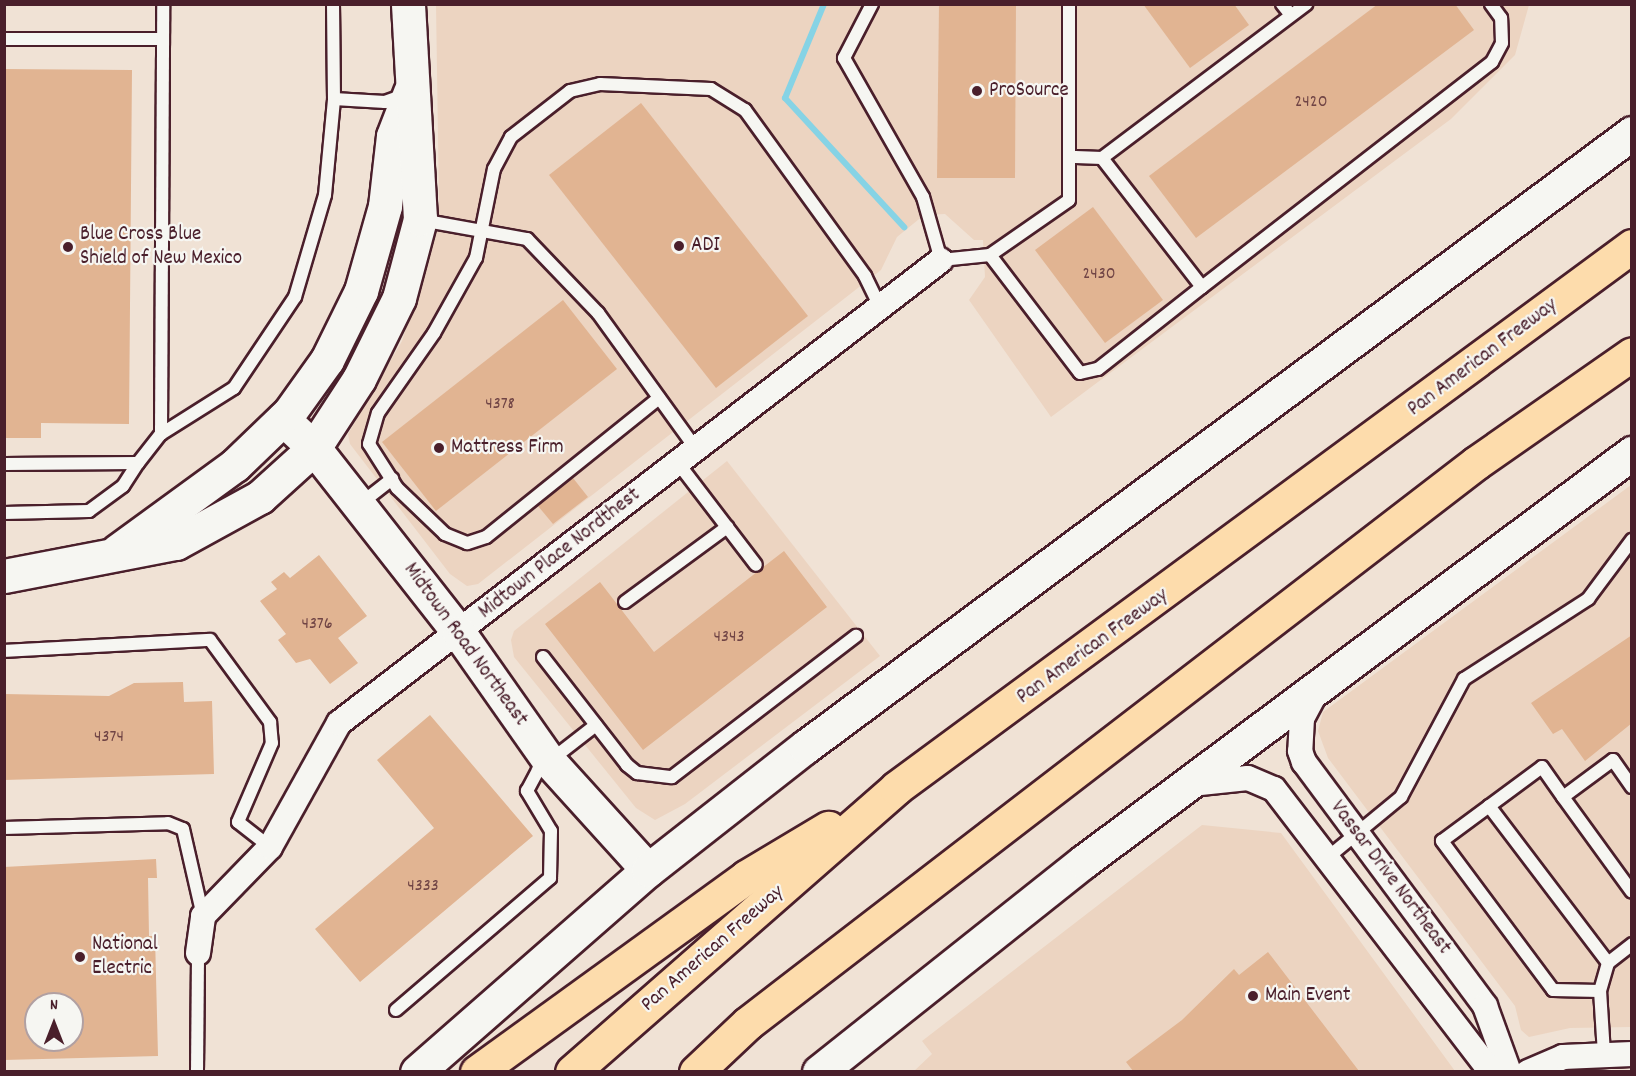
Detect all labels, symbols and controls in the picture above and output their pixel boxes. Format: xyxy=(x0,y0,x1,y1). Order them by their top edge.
place label: ProSource xyxy=(989,78,1069,104)
marker: ProSource xyxy=(970,84,984,98)
house number: 2420 xyxy=(1294,92,1328,114)
place label: Blue Cross Blue Shield of New Mexico xyxy=(80,222,242,272)
place label: ADI xyxy=(691,233,720,259)
marker: ADI xyxy=(672,239,686,253)
marker: Blue Cross Blue Shield of New Mexico xyxy=(61,240,75,254)
house number: 2430 xyxy=(1082,264,1116,286)
street label: Pan American Freeway xyxy=(1403,293,1563,423)
house number: 4378 xyxy=(485,394,515,416)
place label: Mattress Firm xyxy=(451,435,564,461)
marker: Mattress Firm xyxy=(432,441,446,455)
street label: Midtown Place Nordthest xyxy=(474,483,646,625)
street label: Midtown Road Northeast xyxy=(397,558,533,732)
street label: Pan American Freeway xyxy=(1012,584,1174,710)
house number: 4376 xyxy=(301,614,333,636)
house number: 4343 xyxy=(714,627,744,649)
house number: 4374 xyxy=(94,727,124,749)
street label: Vassar Drive Northeast xyxy=(1324,796,1456,960)
house number: 4333 xyxy=(407,876,439,898)
street label: Pan American Freeway xyxy=(636,880,790,1018)
place label: National Electric xyxy=(92,932,158,982)
marker: National Electric xyxy=(73,950,87,964)
place label: Main Event xyxy=(1265,983,1350,1009)
marker: Main Event xyxy=(1246,989,1260,1003)
north arrow xyxy=(24,992,84,1052)
text: N xyxy=(50,994,58,1017)

